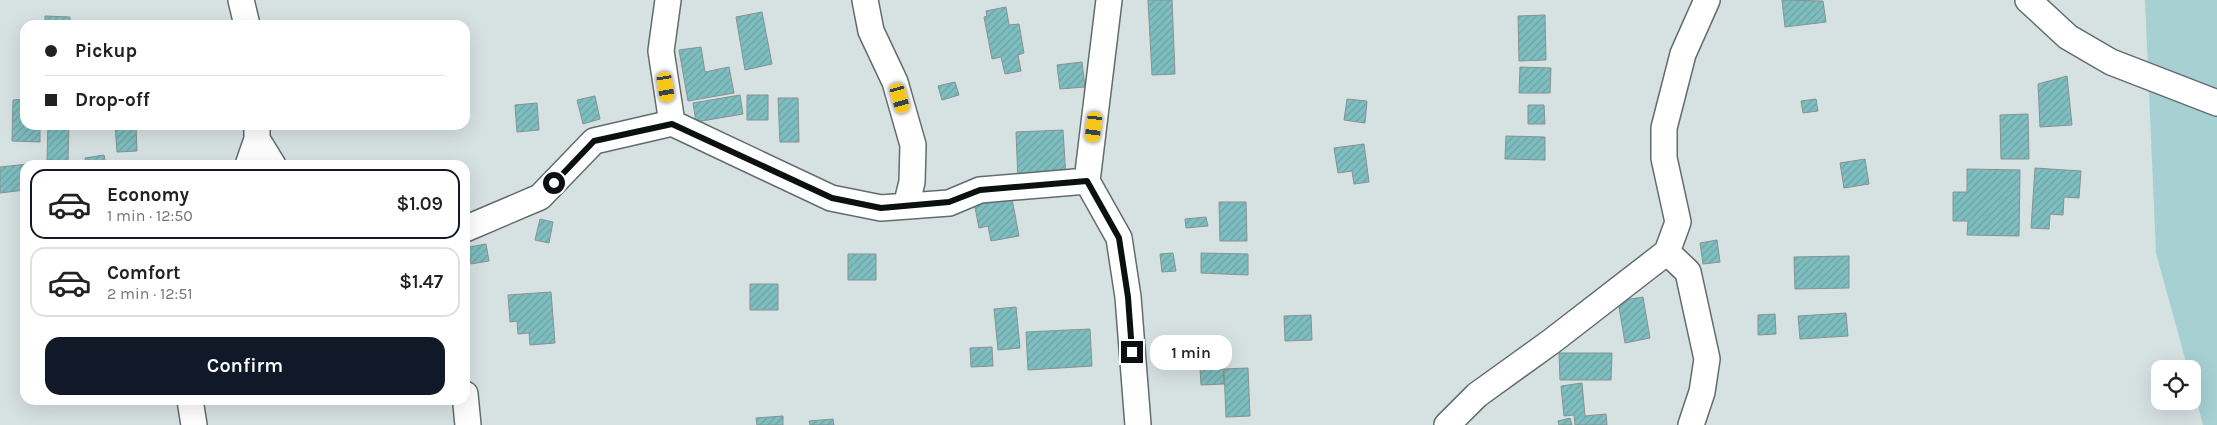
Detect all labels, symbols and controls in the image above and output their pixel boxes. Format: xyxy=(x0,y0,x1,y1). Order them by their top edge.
text: Pickup xyxy=(75,40,137,62)
car xyxy=(656,71,675,103)
car xyxy=(888,82,911,114)
text: Drop-off xyxy=(75,89,150,111)
car xyxy=(1084,111,1103,143)
route start xyxy=(543,172,565,194)
icon: car xyxy=(47,182,92,227)
text: Economy xyxy=(107,184,189,206)
text: $1.09 xyxy=(396,193,443,215)
text: 1 min · 12:50 xyxy=(107,206,193,225)
icon: car xyxy=(47,260,92,305)
text: Comfort xyxy=(107,262,181,284)
text: $1.47 xyxy=(399,271,443,293)
text: 2 min · 12:51 xyxy=(107,284,193,303)
callout: 1 min xyxy=(1150,334,1232,370)
button: Confirm xyxy=(45,337,445,395)
route end xyxy=(1121,341,1143,363)
text: 1 min xyxy=(1171,343,1211,362)
map controls xyxy=(2151,360,2201,410)
button: locate xyxy=(2151,360,2201,410)

